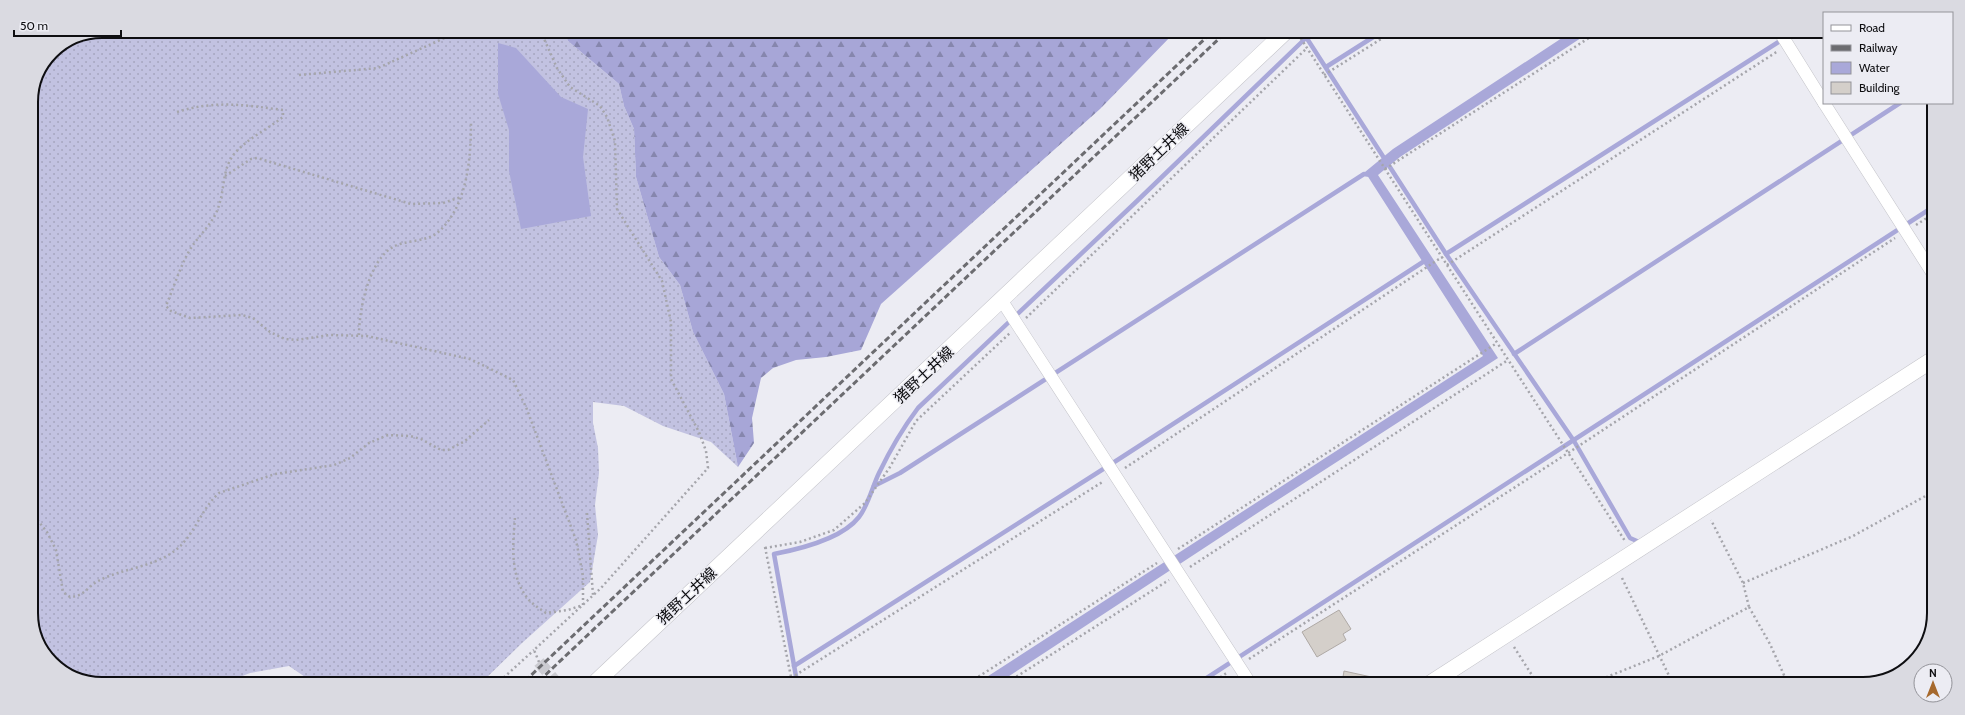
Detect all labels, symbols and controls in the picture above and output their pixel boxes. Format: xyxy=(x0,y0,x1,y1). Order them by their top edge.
scale bar xyxy=(14,12,121,38)
legend xyxy=(1823,12,1953,104)
text: 50 m xyxy=(20,18,48,33)
text: Road xyxy=(1859,20,1885,35)
text: Railway xyxy=(1859,40,1897,55)
text: Water xyxy=(1859,60,1890,75)
text: Building xyxy=(1859,80,1901,95)
street label: 猪野土井線 xyxy=(1126,119,1192,185)
street label: 猪野土井線 xyxy=(890,343,958,407)
street label: 猪野土井線 xyxy=(653,564,721,628)
north arrow xyxy=(1913,663,1953,703)
text: N xyxy=(1929,666,1937,680)

